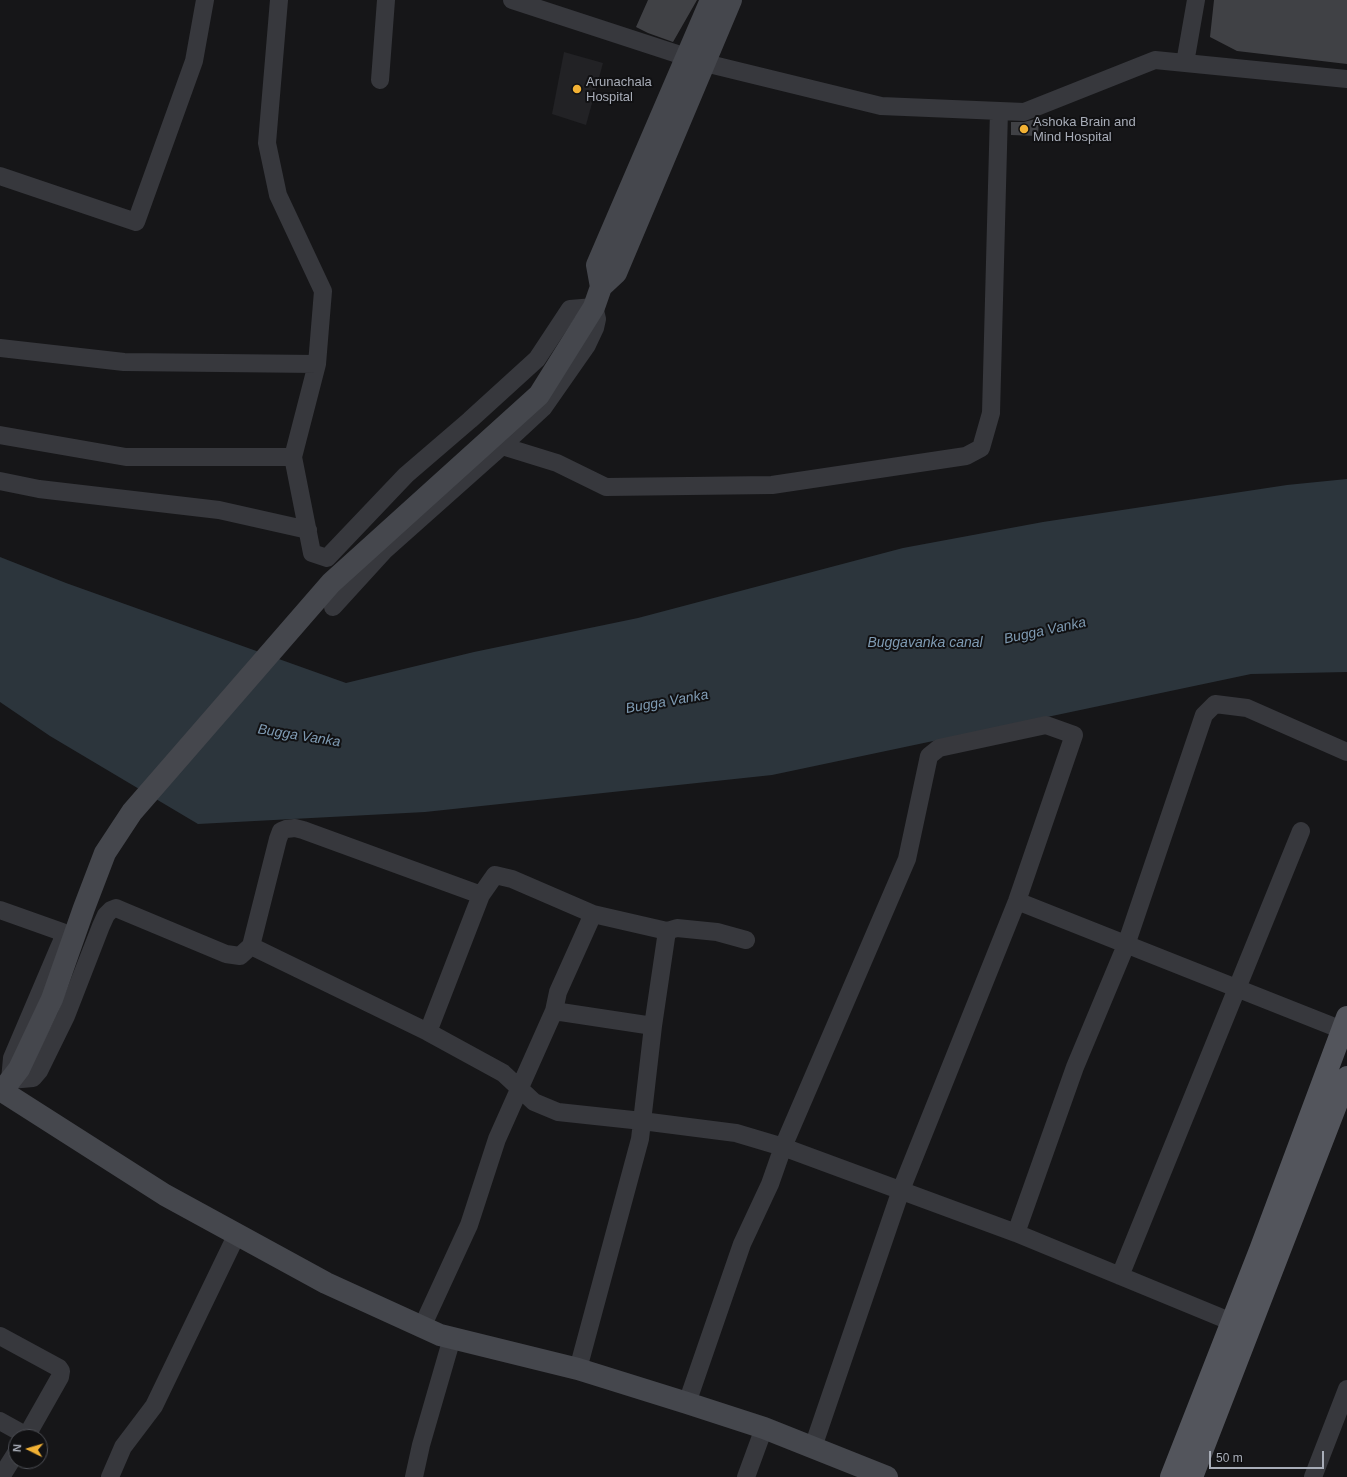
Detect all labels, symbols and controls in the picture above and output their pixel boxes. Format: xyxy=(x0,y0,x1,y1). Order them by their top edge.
place label: Arunachala Hospital xyxy=(586,74,652,105)
marker: Arunachala Hospital xyxy=(571,83,583,95)
place label: Ashoka Brain and Mind Hospital xyxy=(1033,114,1136,145)
marker: Ashoka Brain and Mind Hospital xyxy=(1018,123,1030,135)
water label: Bugga Vanka xyxy=(1002,614,1088,648)
water label: Buggavanka canal xyxy=(867,635,983,651)
water label: Bugga Vanka xyxy=(624,686,710,718)
water label: Bugga Vanka xyxy=(256,721,342,751)
north arrow xyxy=(8,1429,48,1469)
scale bar xyxy=(1211,1443,1326,1469)
text: N xyxy=(11,1444,23,1453)
text: 50 m xyxy=(1216,1451,1243,1465)

